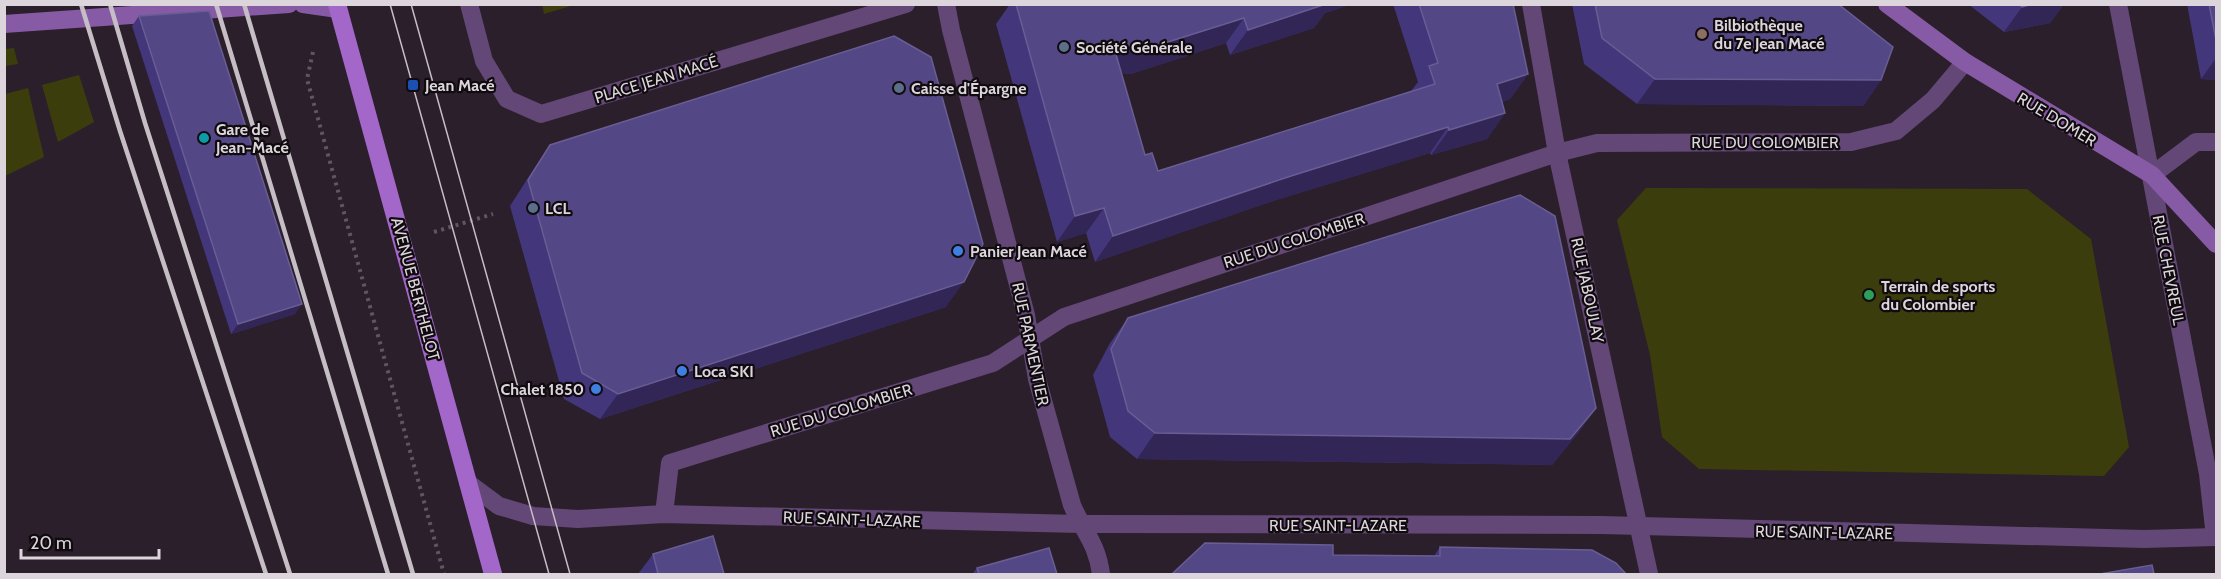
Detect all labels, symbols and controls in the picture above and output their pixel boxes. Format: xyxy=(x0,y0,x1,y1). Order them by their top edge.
place label: Bilbiothèque du 7e Jean Macé xyxy=(1714,16,1825,53)
marker: Bilbiothèque du 7e Jean Macé xyxy=(1695,27,1709,41)
place label: Société Générale xyxy=(1076,38,1192,57)
marker: Société Générale xyxy=(1057,40,1071,54)
street label: PLACE JEAN MACÉ xyxy=(592,52,720,107)
place label: Jean Macé xyxy=(424,76,495,95)
marker: Jean Macé xyxy=(406,78,420,92)
place label: Caisse d'Épargne xyxy=(911,79,1026,98)
marker: Caisse d'Épargne xyxy=(892,81,906,95)
street label: RUE DOMER xyxy=(2014,88,2100,151)
place label: Gare de Jean-Macé xyxy=(215,120,289,157)
marker: Gare de Jean-Macé xyxy=(197,131,211,145)
street label: RUE DU COLOMBIER xyxy=(1691,133,1839,152)
place label: LCL xyxy=(545,199,571,218)
marker: LCL xyxy=(526,201,540,215)
street label: RUE DU COLOMBIER xyxy=(1221,209,1368,272)
street label: RUE CHEVREUL xyxy=(2149,214,2188,327)
street label: AVENUE BERTHELOT xyxy=(387,215,444,363)
street label: RUE JABOULAY xyxy=(1567,236,1608,345)
place label: Panier Jean Macé xyxy=(970,242,1087,261)
marker: Panier Jean Macé xyxy=(951,244,965,258)
place label: Terrain de sports du Colombier xyxy=(1881,277,1995,314)
street label: RUE PARMENTIER xyxy=(1008,281,1053,408)
marker: Terrain de sports du Colombier xyxy=(1862,288,1876,302)
place label: Loca SKI xyxy=(694,362,754,381)
marker: Loca SKI xyxy=(675,364,689,378)
place label: Chalet 1850 xyxy=(501,380,584,399)
street label: RUE DU COLOMBIER xyxy=(768,380,915,441)
marker: Chalet 1850 xyxy=(589,382,603,396)
street label: RUE SAINT-LAZARE xyxy=(783,508,921,531)
street label: RUE SAINT-LAZARE xyxy=(1269,516,1407,535)
scale bar xyxy=(21,522,159,560)
street label: RUE SAINT-LAZARE xyxy=(1755,522,1893,543)
text: 20 m xyxy=(30,532,72,554)

